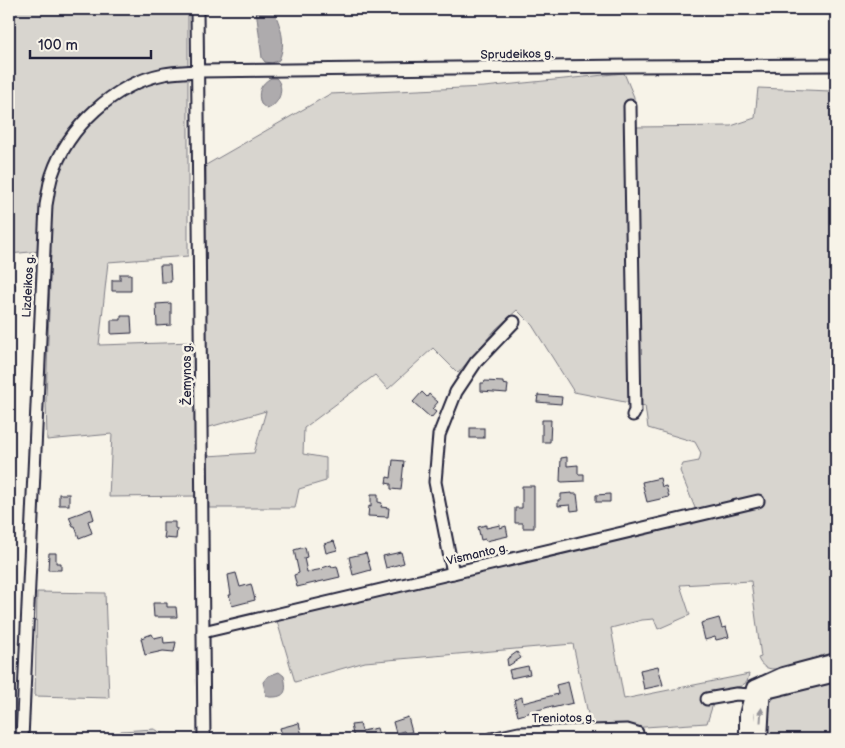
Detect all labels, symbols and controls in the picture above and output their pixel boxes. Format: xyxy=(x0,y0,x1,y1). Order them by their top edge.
scale bar xyxy=(30,28,151,60)
text: 100 m xyxy=(38,36,78,55)
street label: Sprudeikos g. xyxy=(480,46,554,63)
street label: Lizdeikos g. xyxy=(19,254,38,318)
street label: Žemynos g. xyxy=(179,343,195,406)
street label: Vismanto g. xyxy=(445,540,509,569)
one-way arrow xyxy=(757,707,765,723)
street label: Treniotos g. xyxy=(532,710,594,727)

